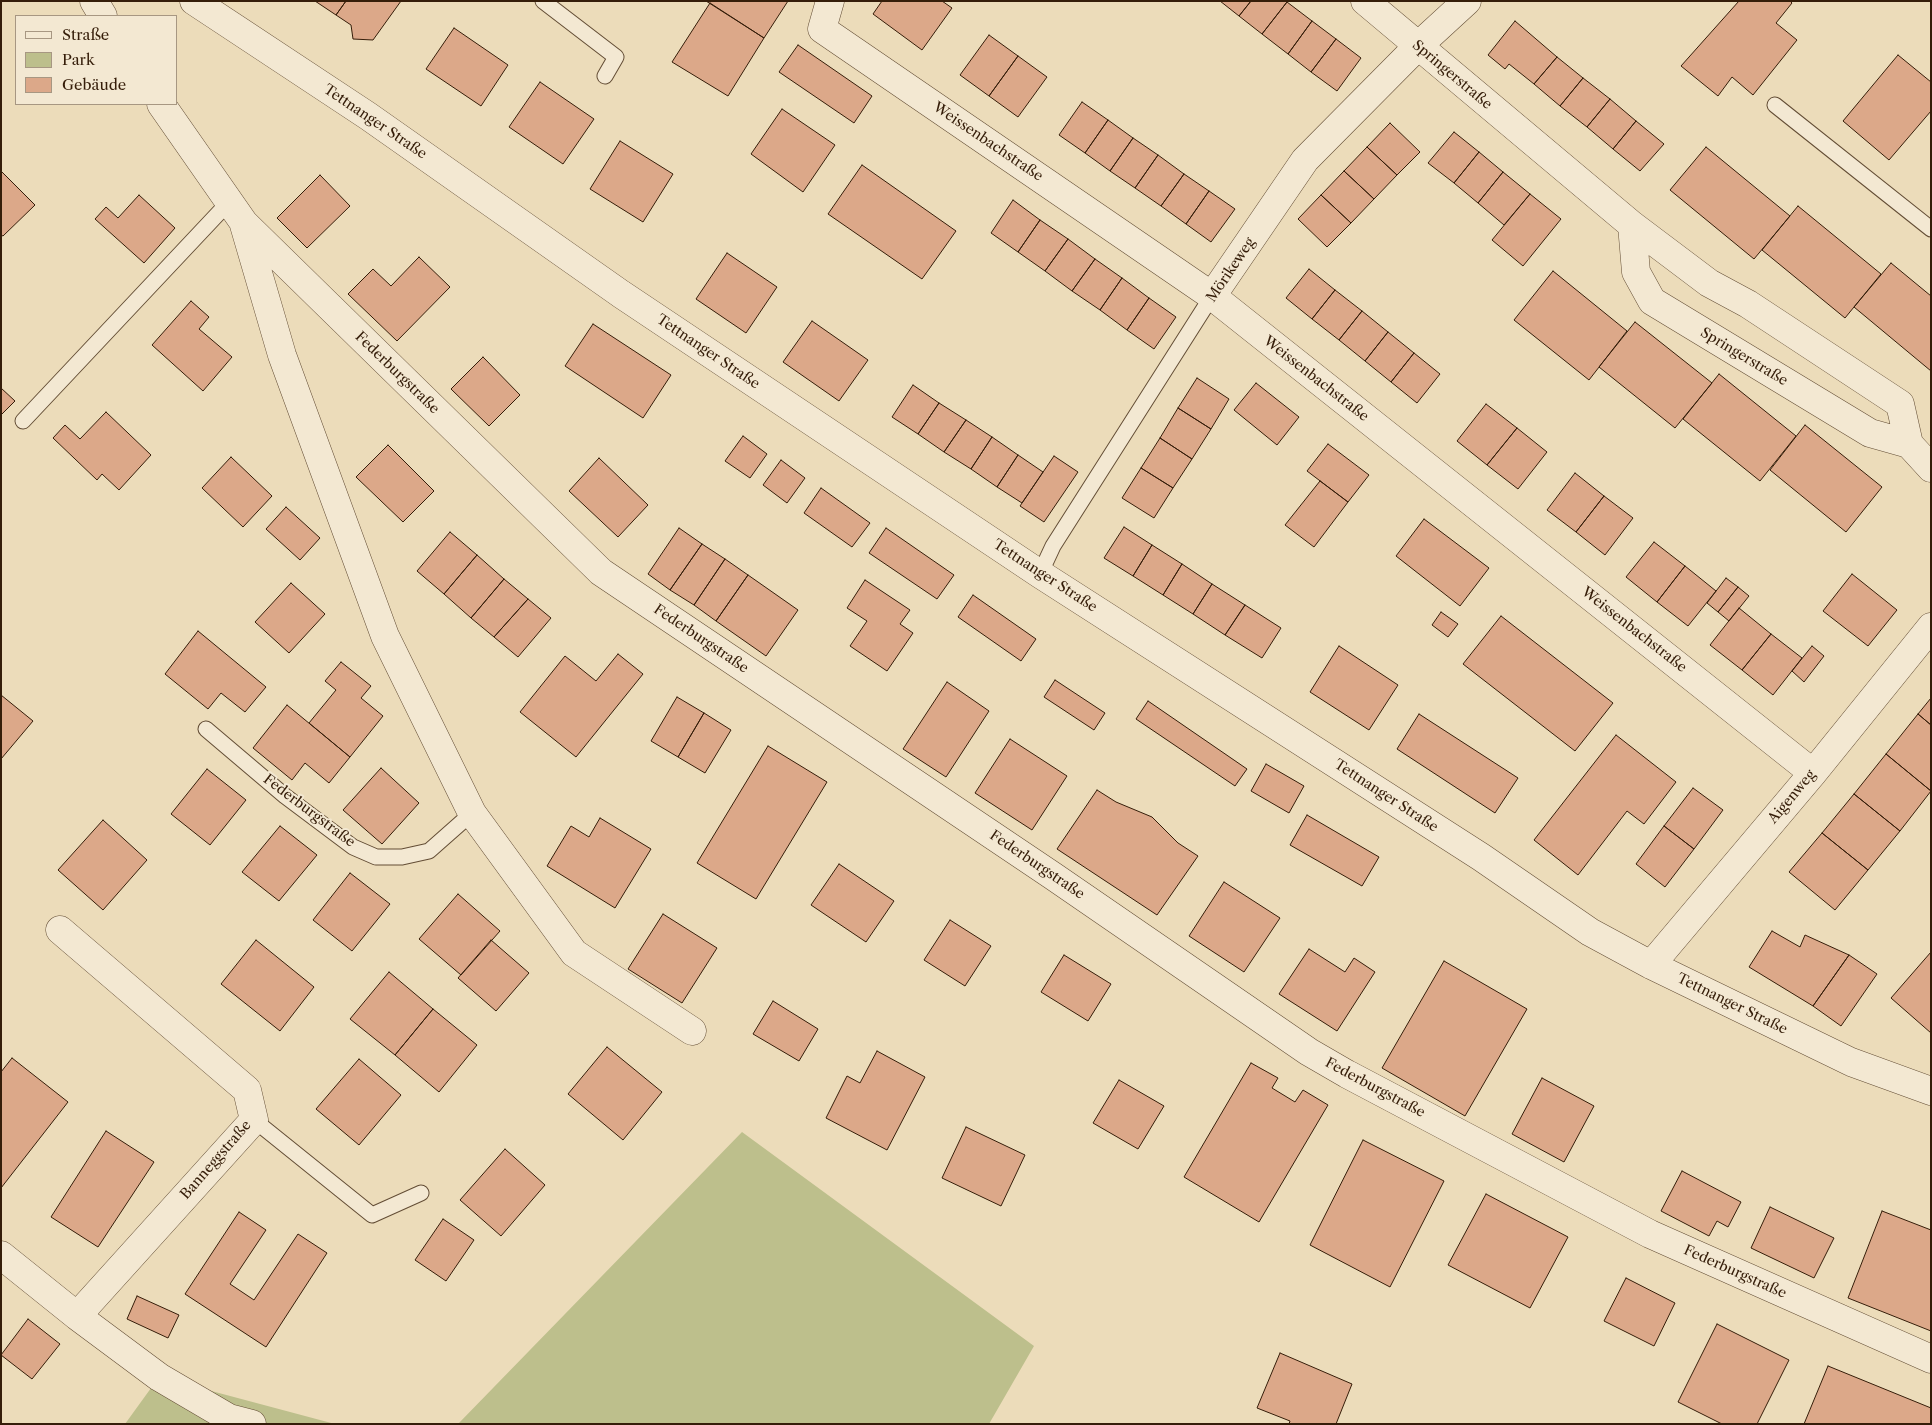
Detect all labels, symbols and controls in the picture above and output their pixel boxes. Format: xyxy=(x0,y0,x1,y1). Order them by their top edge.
legend xyxy=(15,15,178,105)
text: Straße xyxy=(62,25,109,44)
street label: Springerstraße xyxy=(1409,37,1495,113)
text: Park xyxy=(62,50,95,69)
text: Gebäude xyxy=(62,75,126,94)
street label: Tettnanger Straße xyxy=(320,81,430,163)
street label: Weissenbachstraße xyxy=(930,99,1046,185)
street label: Mörikeweg xyxy=(1203,235,1259,305)
street label: Tettnanger Straße xyxy=(653,311,763,393)
street label: Springerstraße xyxy=(1697,324,1791,390)
street label: Federburgstraße xyxy=(351,329,443,417)
street label: Weissenbachstraße xyxy=(1260,333,1372,425)
street label: Tettnanger Straße xyxy=(990,536,1100,616)
street label: Weissenbachstraße xyxy=(1578,584,1690,676)
street label: Federburgstraße xyxy=(650,601,752,677)
street label: Tettnanger Straße xyxy=(1331,756,1441,836)
street label: Aigenweg xyxy=(1765,767,1819,827)
street label: Federburgstraße xyxy=(260,771,358,851)
street label: Federburgstraße xyxy=(986,827,1088,903)
street label: Tettnanger Straße xyxy=(1674,970,1790,1038)
street label: Federburgstraße xyxy=(1322,1055,1428,1121)
street label: Banneggstraße xyxy=(177,1117,255,1203)
street label: Federburgstraße xyxy=(1681,1242,1789,1302)

